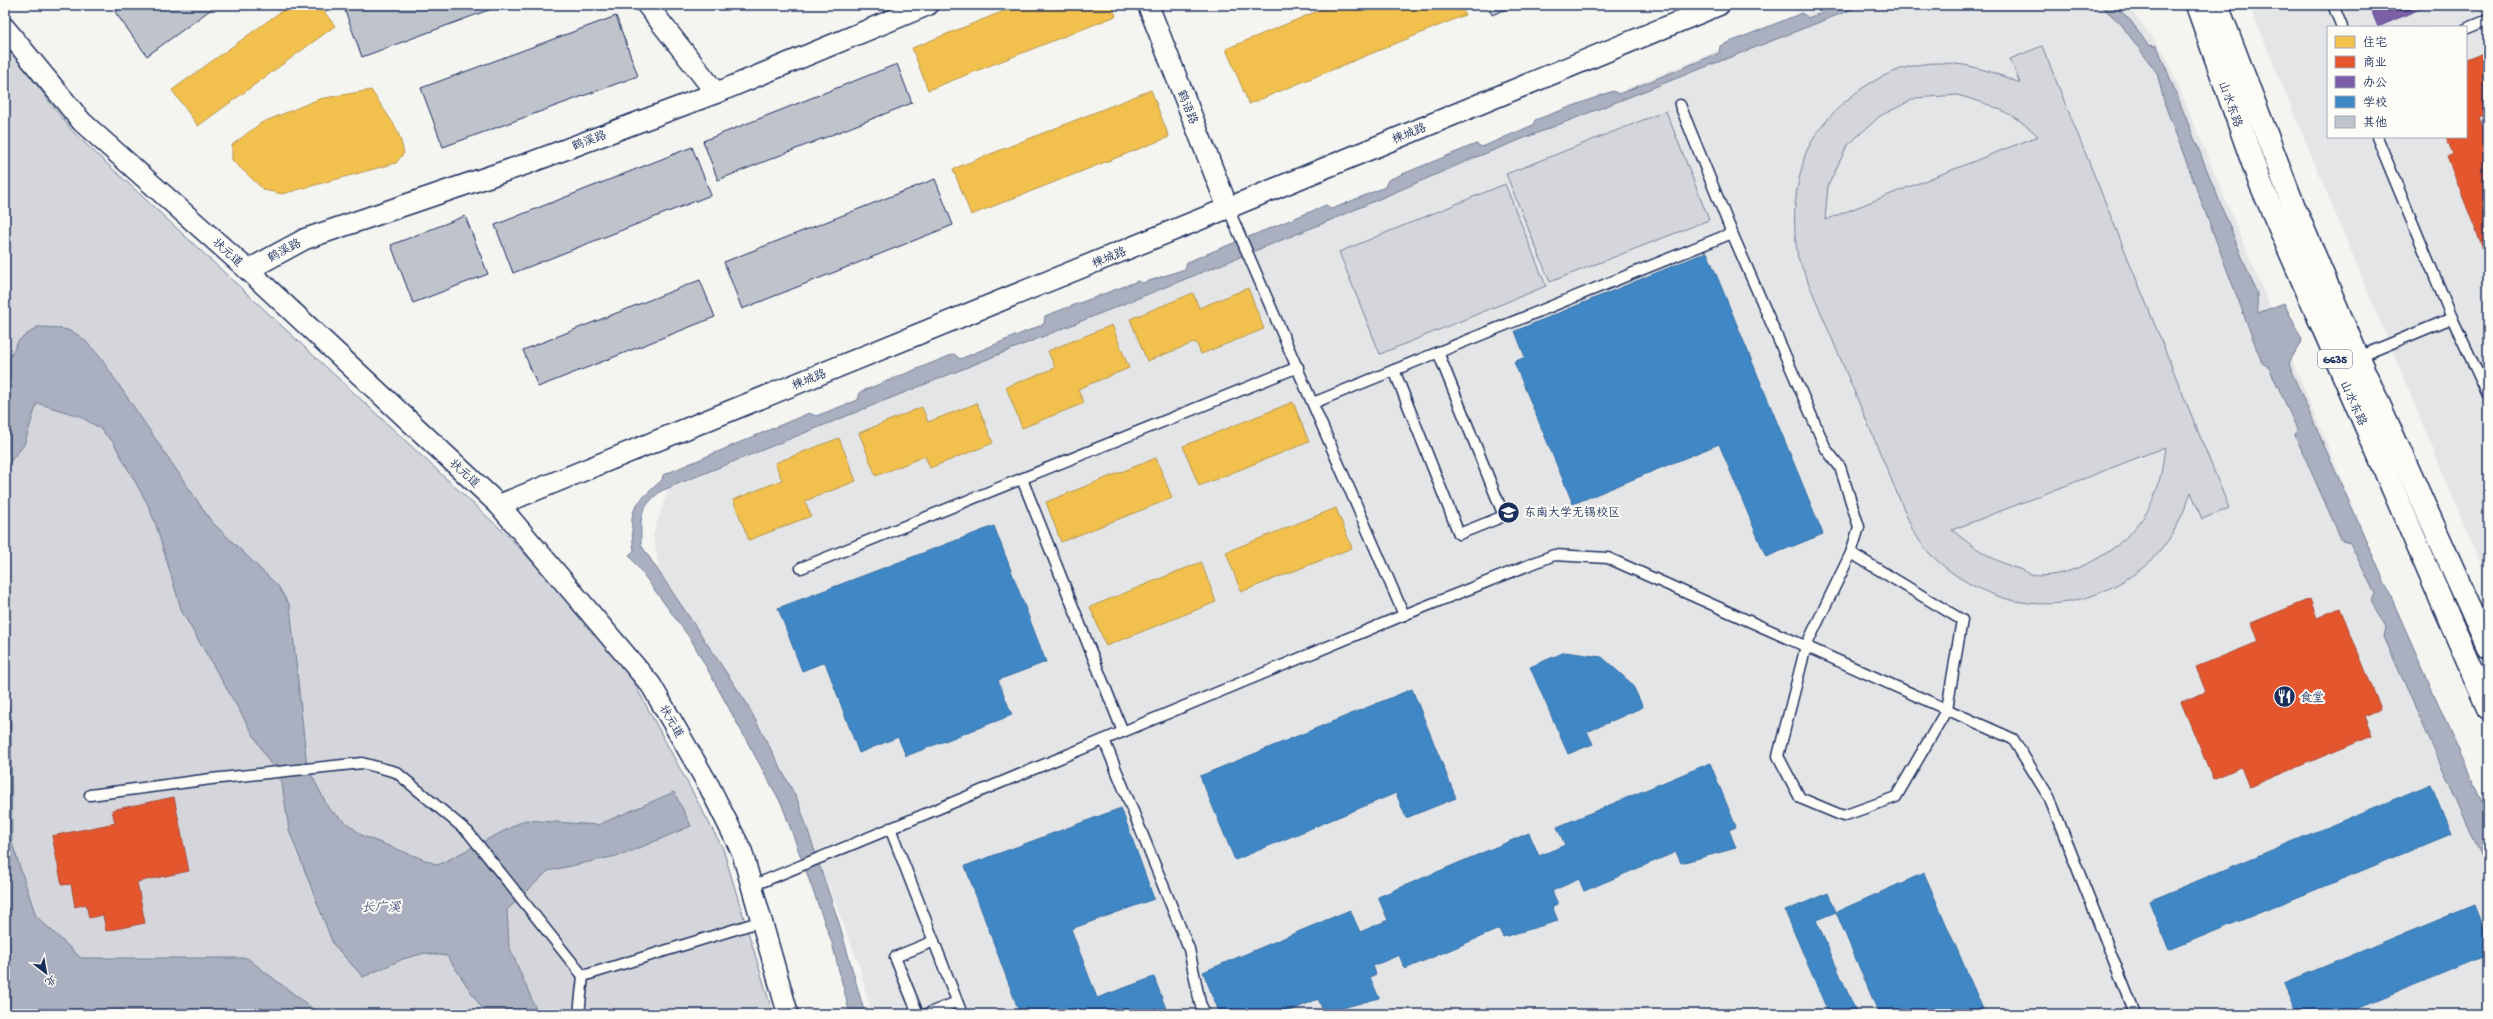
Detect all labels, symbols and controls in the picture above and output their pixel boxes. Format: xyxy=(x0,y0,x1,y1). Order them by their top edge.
legend xyxy=(2327,26,2467,138)
text: 住宅 xyxy=(2363,36,2387,51)
text: 商业 xyxy=(2363,55,2387,71)
text: 办公 xyxy=(2363,76,2387,91)
street label: 山水东路 xyxy=(2214,79,2245,130)
street label: 鹤语路 xyxy=(1173,88,1201,127)
text: 学校 xyxy=(2363,96,2387,111)
text: 其他 xyxy=(2363,115,2387,131)
street label: 楝城路 xyxy=(1390,121,1429,148)
street label: 鹤溪路 xyxy=(570,127,609,155)
street label: 状元道 xyxy=(209,235,245,271)
street label: 鹤溪路 xyxy=(265,235,304,266)
street label: 楝城路 xyxy=(1090,245,1129,272)
road number: G635 xyxy=(2318,350,2352,368)
street label: 楝城路 xyxy=(790,367,829,394)
street label: 山水东路 xyxy=(2336,379,2369,429)
street label: 状元道 xyxy=(446,456,482,492)
school or university icon: 东南大学无锡校区 xyxy=(1495,499,1521,525)
place label: 东南大学无锡校区 xyxy=(1524,506,1620,521)
restaurant icon: 食堂 xyxy=(2272,684,2298,710)
place label: 食堂 xyxy=(2300,691,2324,706)
street label: 状元道 xyxy=(655,702,686,741)
water label: 长广溪 xyxy=(361,900,401,916)
north arrow xyxy=(26,953,66,993)
text: 北 xyxy=(42,972,58,988)

